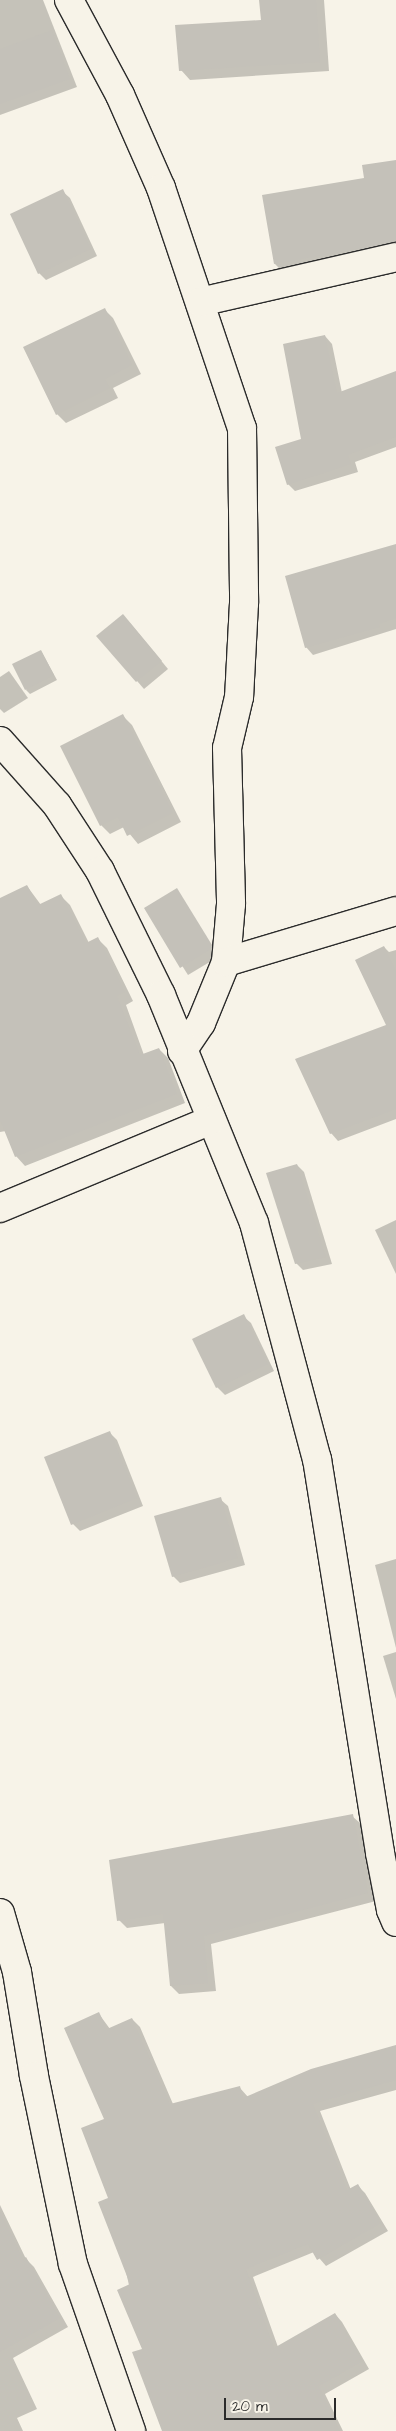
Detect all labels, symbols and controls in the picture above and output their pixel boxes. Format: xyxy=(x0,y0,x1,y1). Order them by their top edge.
scale bar xyxy=(226,2388,338,2420)
text: 20 m xyxy=(232,2396,268,2417)

